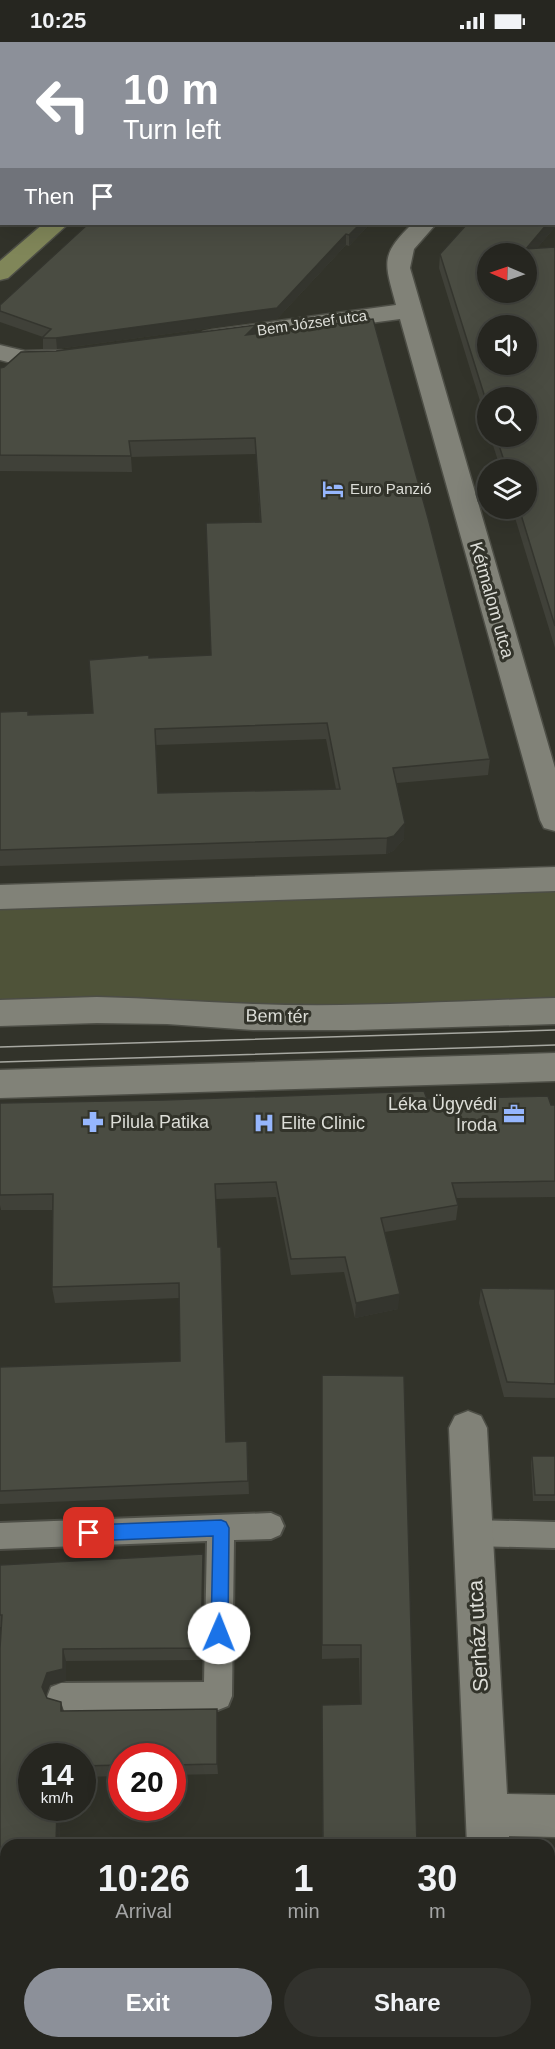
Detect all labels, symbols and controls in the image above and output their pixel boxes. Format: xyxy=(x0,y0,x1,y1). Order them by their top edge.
text: 10:25 xyxy=(30,8,86,33)
icon: left xyxy=(24,66,102,144)
text: 10 m xyxy=(123,66,219,113)
text: Turn left xyxy=(123,115,221,145)
icon: arrive xyxy=(86,180,119,213)
text: Then xyxy=(24,184,74,209)
north arrow xyxy=(477,243,537,303)
map controls xyxy=(477,243,537,519)
street label: Bem József utca xyxy=(256,306,369,339)
button: sound xyxy=(477,315,537,375)
button: search xyxy=(477,387,537,447)
button: layers xyxy=(477,459,537,519)
hotel icon: Euro Panzió xyxy=(321,477,345,501)
place label: Euro Panzió xyxy=(350,480,432,497)
street label: Kétmalom utca xyxy=(466,540,518,661)
street label: Bem tér xyxy=(245,1005,309,1027)
place label: Léka Ügyvédi Iroda xyxy=(388,1094,498,1135)
office icon: Léka Ügyvédi Iroda xyxy=(502,1102,526,1126)
pharmacy icon: Pilula Patika xyxy=(81,1110,105,1134)
hospital icon: Elite Clinic xyxy=(252,1111,276,1135)
place label: Pilula Patika xyxy=(110,1112,210,1132)
place label: Elite Clinic xyxy=(281,1113,365,1133)
pin xyxy=(63,1507,114,1558)
icon: arrive xyxy=(72,1516,105,1549)
street label: Serház utca xyxy=(463,1579,492,1693)
position arrow xyxy=(187,1601,251,1665)
speed limit sign: 20 xyxy=(108,1743,186,1821)
text: 14 xyxy=(40,1758,74,1791)
text: km/h xyxy=(41,1789,73,1806)
text: 10:26 xyxy=(98,1858,190,1899)
text: 1 xyxy=(293,1858,314,1899)
text: 30 xyxy=(417,1858,457,1899)
text: Arrival xyxy=(115,1900,172,1922)
text: min xyxy=(287,1900,320,1922)
text: m xyxy=(429,1900,446,1922)
button: Exit xyxy=(24,1968,272,2037)
button: Share xyxy=(284,1968,531,2037)

